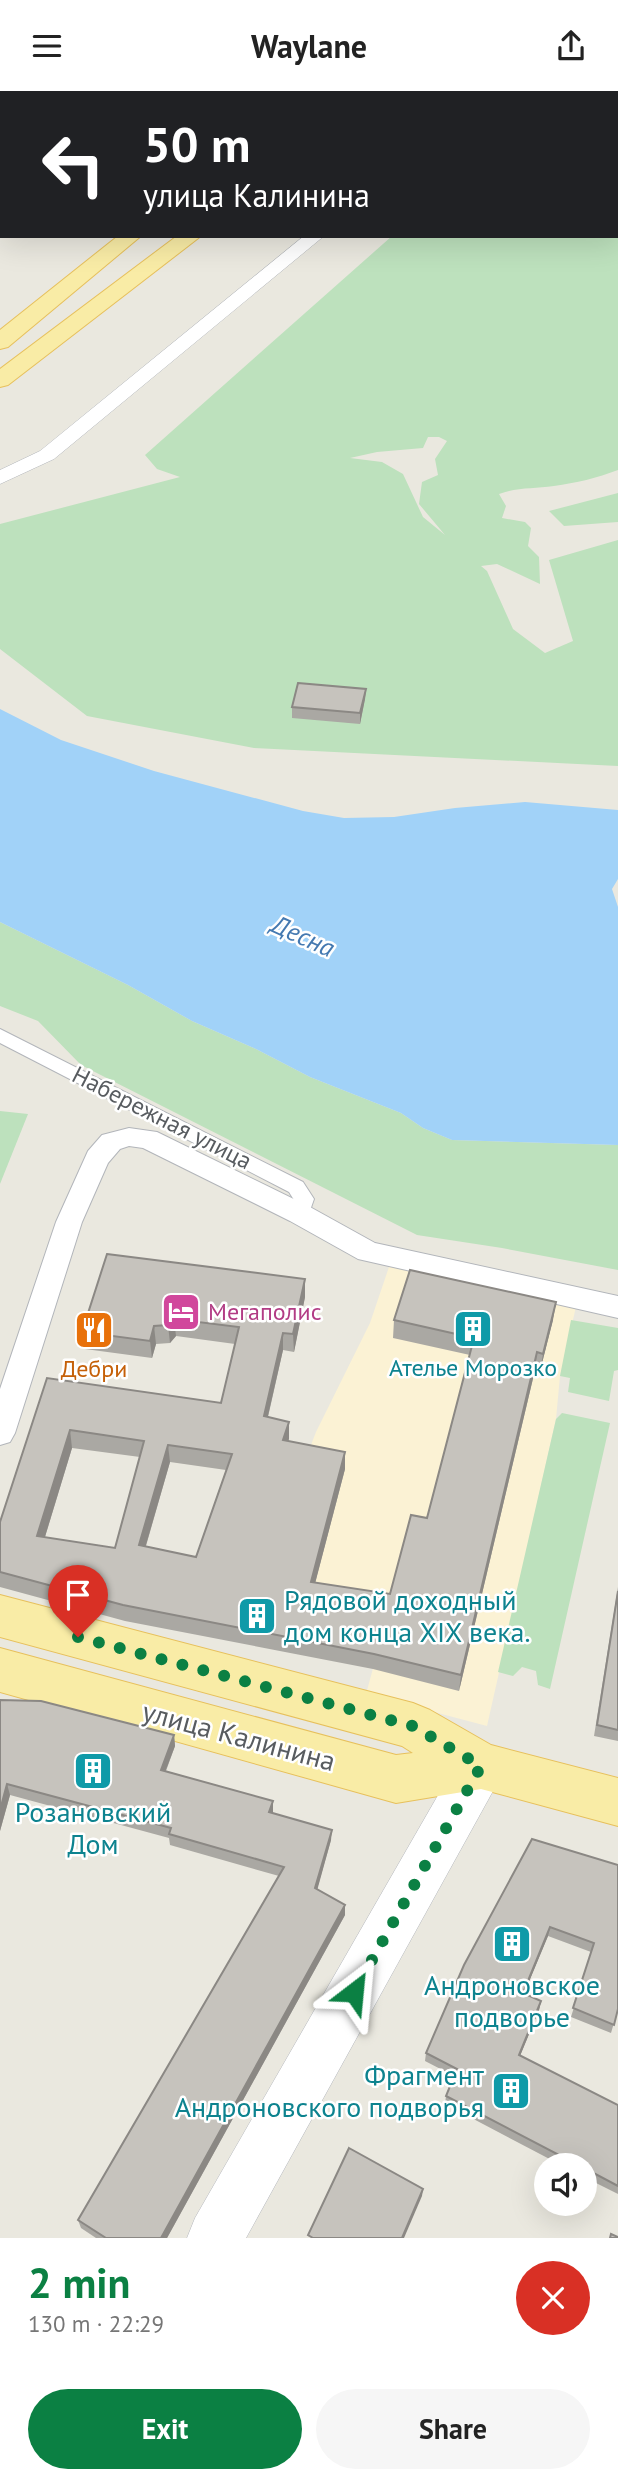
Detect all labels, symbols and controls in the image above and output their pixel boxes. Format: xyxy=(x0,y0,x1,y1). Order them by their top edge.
text: Waylane xyxy=(251,25,367,67)
icon: menu xyxy=(28,27,66,65)
icon: share xyxy=(552,27,590,65)
text: 50 m xyxy=(143,112,250,176)
icon: left xyxy=(28,119,119,210)
text: улица Калинина xyxy=(143,174,370,216)
water label: Десна xyxy=(265,906,340,964)
street label: Набережная улица xyxy=(67,1059,257,1176)
hotel icon: Мегаполис xyxy=(160,1291,202,1333)
place label: Мегаполис xyxy=(208,1296,322,1327)
building icon: Ателье Морозко xyxy=(452,1308,494,1350)
restaurant icon: Дебри xyxy=(73,1309,115,1351)
place label: Ателье Морозко xyxy=(389,1352,557,1383)
place label: Дебри xyxy=(61,1353,127,1384)
pin xyxy=(48,1565,108,1637)
icon: arrive xyxy=(59,1576,97,1614)
place label: Рядовой доходный дом конца XIX века. xyxy=(284,1581,530,1650)
building icon: Рядовой доходный дом конца XIX века. xyxy=(236,1595,278,1637)
street label: улица Калинина xyxy=(138,1692,340,1779)
building icon: Розановский Дом xyxy=(72,1750,114,1792)
place label: Розановский Дом xyxy=(15,1793,171,1862)
building icon: Андроновское подворье xyxy=(491,1923,533,1965)
position arrow xyxy=(317,1955,391,2029)
place label: Андроновское подворье xyxy=(424,1966,600,2035)
place label: Фрагмент Андроновского подворья xyxy=(175,2056,485,2125)
building icon: Фрагмент Андроновского подворья xyxy=(490,2070,532,2112)
map controls xyxy=(534,2153,597,2216)
button: sound xyxy=(534,2153,597,2216)
text: 2 min xyxy=(28,2255,130,2310)
button: close xyxy=(516,2261,590,2335)
text: 130 m · 22:29 xyxy=(28,2309,164,2338)
button: Exit xyxy=(28,2389,302,2469)
button: Share xyxy=(316,2389,590,2469)

